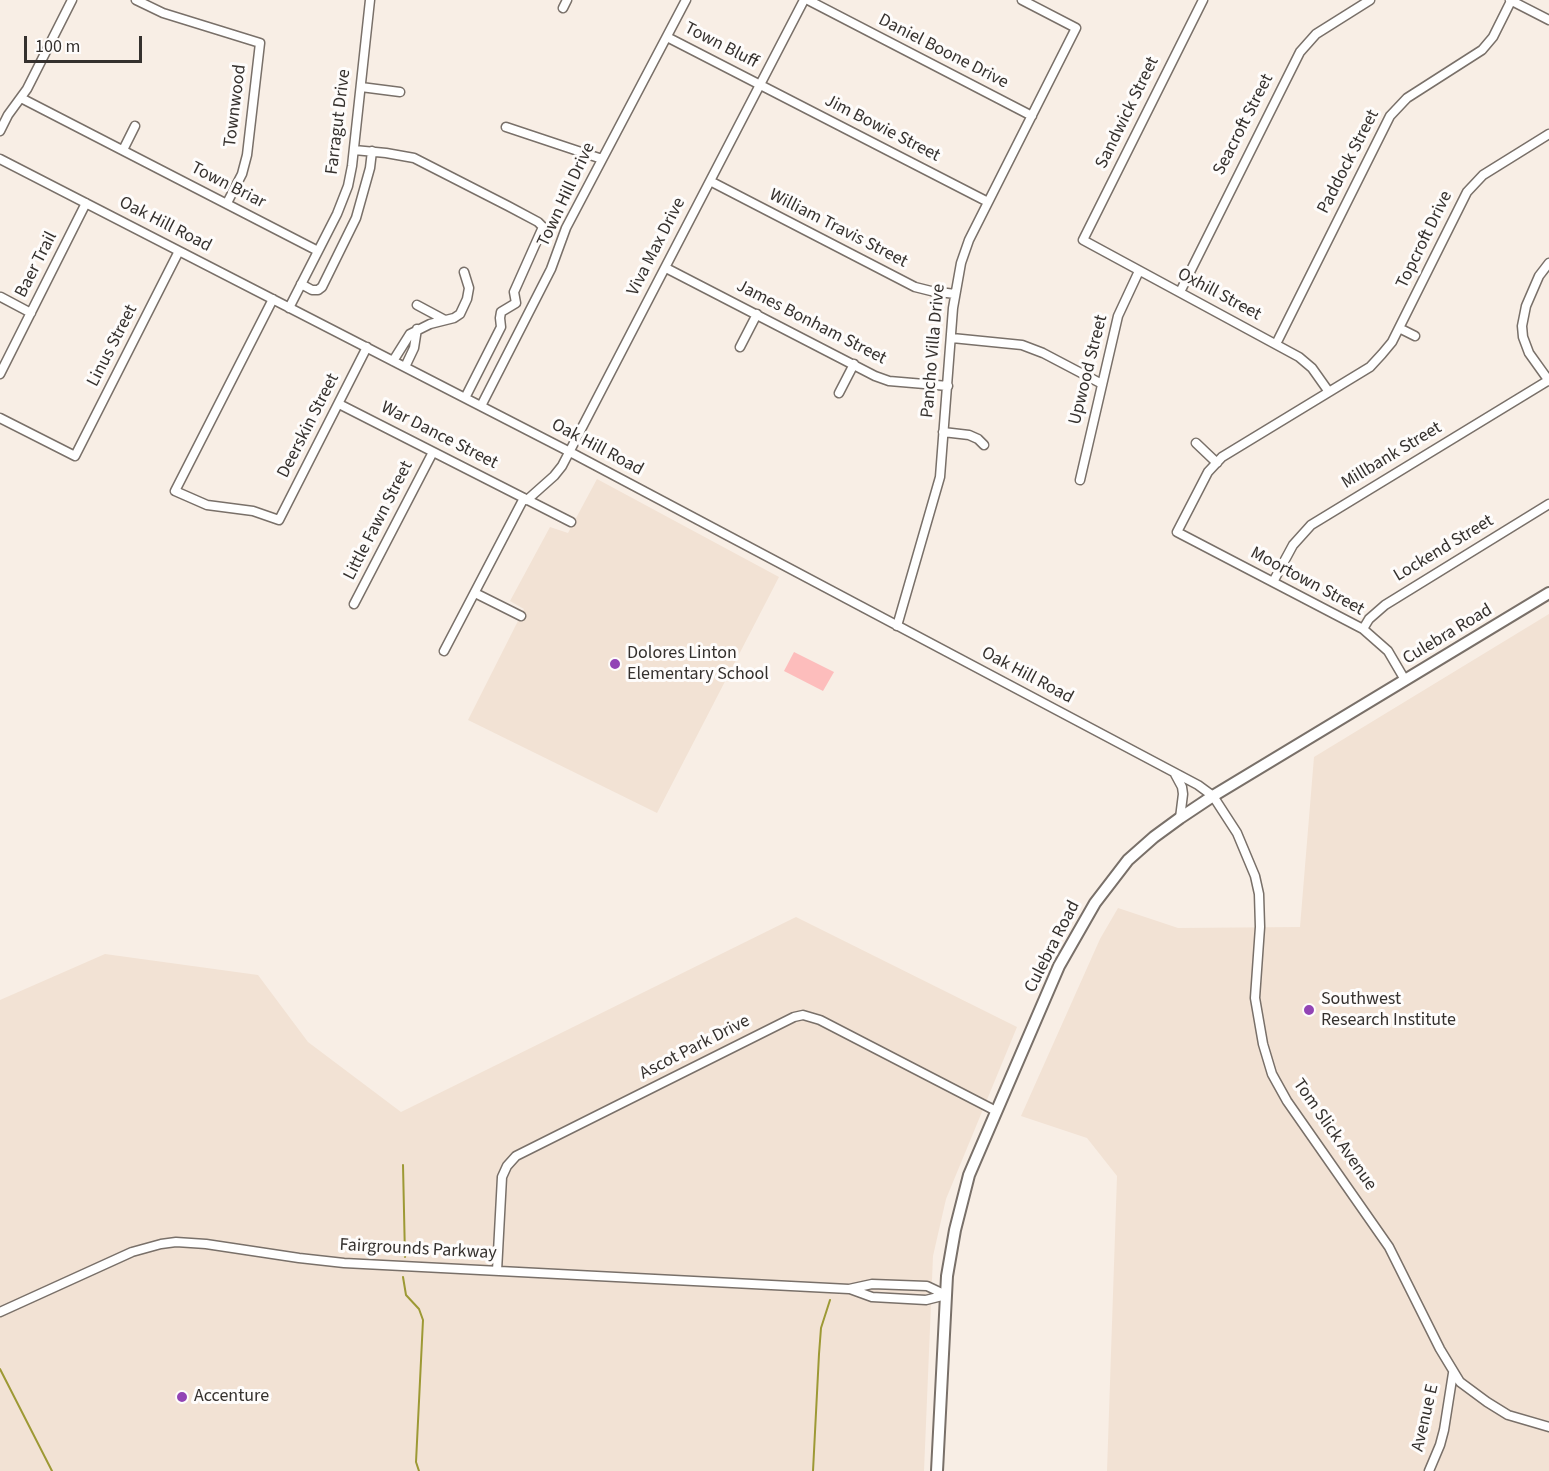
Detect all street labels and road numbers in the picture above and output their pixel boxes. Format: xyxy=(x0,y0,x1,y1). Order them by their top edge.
street label: Daniel Boone Drive xyxy=(874,10,1012,94)
street label: Town Bluff xyxy=(681,18,761,74)
street label: Sandwick Street xyxy=(1092,54,1164,172)
street label: Townwood xyxy=(220,63,252,149)
street label: Farragut Drive xyxy=(322,68,356,176)
street label: Seacroft Street xyxy=(1209,71,1279,179)
street label: Jim Bowie Street xyxy=(821,91,943,167)
street label: Paddock Street xyxy=(1313,106,1385,218)
street label: Town Hill Drive xyxy=(533,139,601,251)
street label: Town Briar xyxy=(187,158,269,214)
street label: William Travis Street xyxy=(765,185,911,273)
street label: Topcroft Drive xyxy=(1392,188,1458,292)
street label: Oak Hill Road xyxy=(115,192,215,258)
street label: Viva Max Drive xyxy=(623,194,691,300)
street label: Baer Trail xyxy=(11,228,63,302)
street label: Oxhill Street xyxy=(1173,264,1265,326)
street label: James Bonham Street xyxy=(732,276,890,370)
street label: Pancho Villa Drive xyxy=(917,283,951,419)
street label: Linus Street xyxy=(83,301,143,391)
street label: Upwood Street xyxy=(1065,313,1113,427)
street label: Deerskin Street xyxy=(273,370,345,482)
street label: War Dance Street xyxy=(377,397,501,475)
street label: Oak Hill Road xyxy=(547,415,647,481)
street label: Millbank Street xyxy=(1338,418,1446,494)
street label: Little Fawn Street xyxy=(340,458,418,584)
street label: Lockend Street xyxy=(1390,511,1498,587)
street label: Moortown Street xyxy=(1246,543,1368,621)
street label: Culebra Road xyxy=(1399,600,1497,670)
street label: Oak Hill Road xyxy=(977,643,1077,709)
street label: Culebra Road xyxy=(1021,897,1085,997)
street label: Ascot Park Drive xyxy=(636,1011,754,1085)
street label: Tom Slick Avenue xyxy=(1287,1075,1381,1195)
street label: Fairgrounds Parkway xyxy=(339,1235,497,1265)
street label: Avenue E xyxy=(1408,1382,1444,1454)

